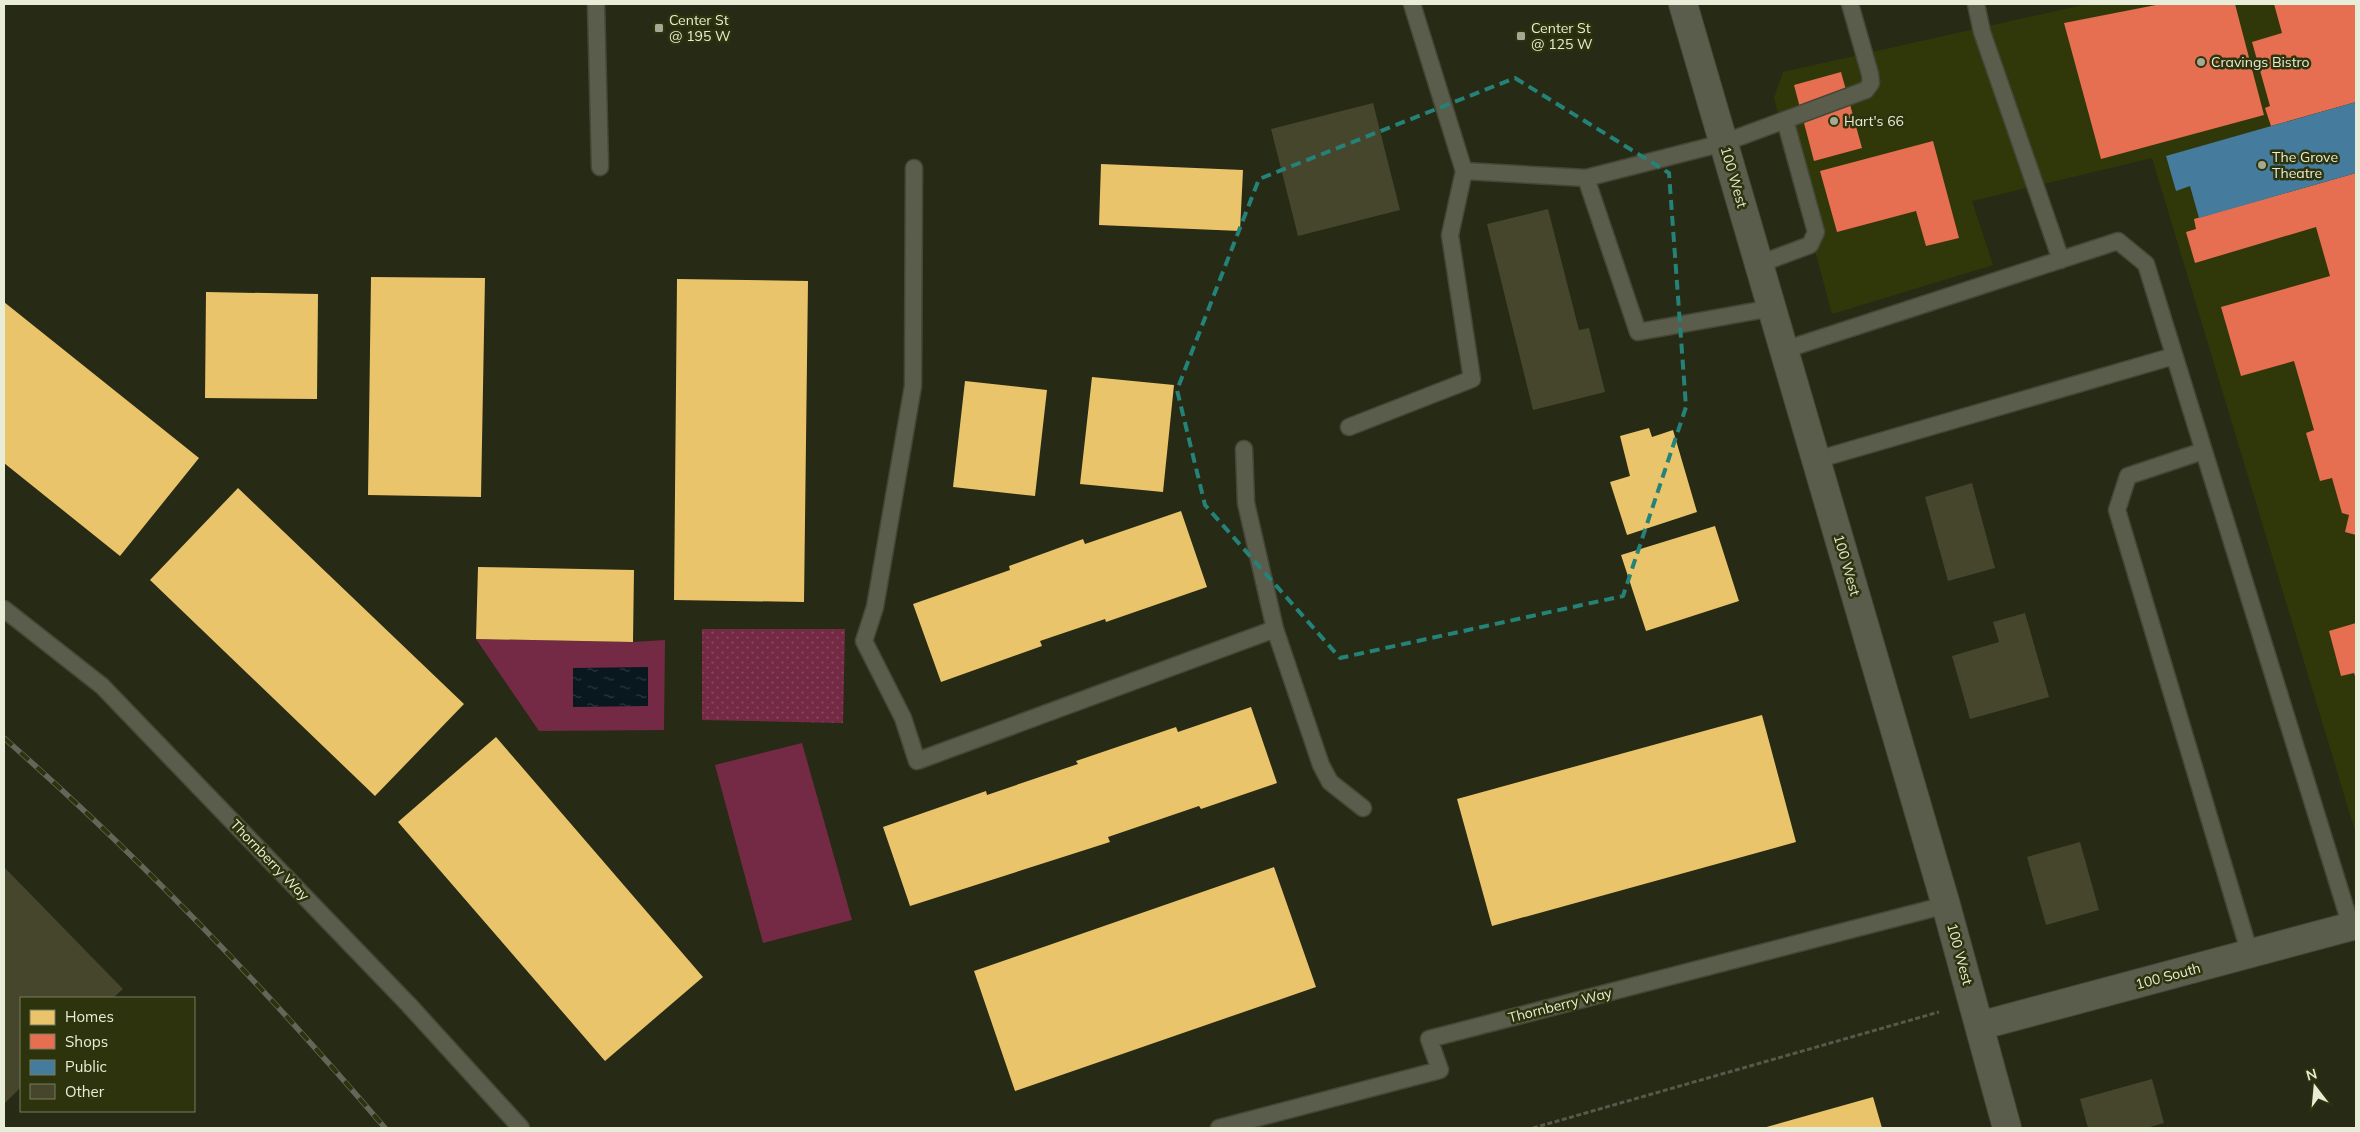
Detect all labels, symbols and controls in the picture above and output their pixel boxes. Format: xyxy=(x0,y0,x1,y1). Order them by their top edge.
place label: Center St @ 195 W xyxy=(669,11,731,45)
place label: Center St @ 125 W xyxy=(1531,19,1593,53)
marker: Center St @ 195 W xyxy=(653,22,665,34)
marker: Center St @ 125 W xyxy=(1515,30,1527,42)
place label: Cravings Bistro xyxy=(2211,53,2310,71)
marker: Cravings Bistro xyxy=(2195,56,2207,68)
place label: Hart's 66 xyxy=(1844,112,1904,130)
marker: Hart's 66 xyxy=(1828,115,1840,127)
street label: 100 West xyxy=(1717,144,1751,210)
place label: The Grove Theatre xyxy=(2272,148,2338,182)
marker: The Grove Theatre xyxy=(2256,159,2268,171)
street label: 100 West xyxy=(1830,532,1864,598)
street label: Thornberry Way xyxy=(227,816,314,905)
street label: 100 West xyxy=(1943,921,1977,987)
street label: 100 South xyxy=(2133,959,2203,993)
street label: Thornberry Way xyxy=(1506,983,1614,1027)
legend xyxy=(20,997,195,1112)
text: Homes xyxy=(65,1007,114,1026)
text: Shops xyxy=(65,1032,108,1051)
text: Public xyxy=(65,1057,107,1076)
north arrow xyxy=(2290,1062,2340,1112)
text: N xyxy=(2304,1064,2319,1085)
text: Other xyxy=(65,1082,105,1101)

